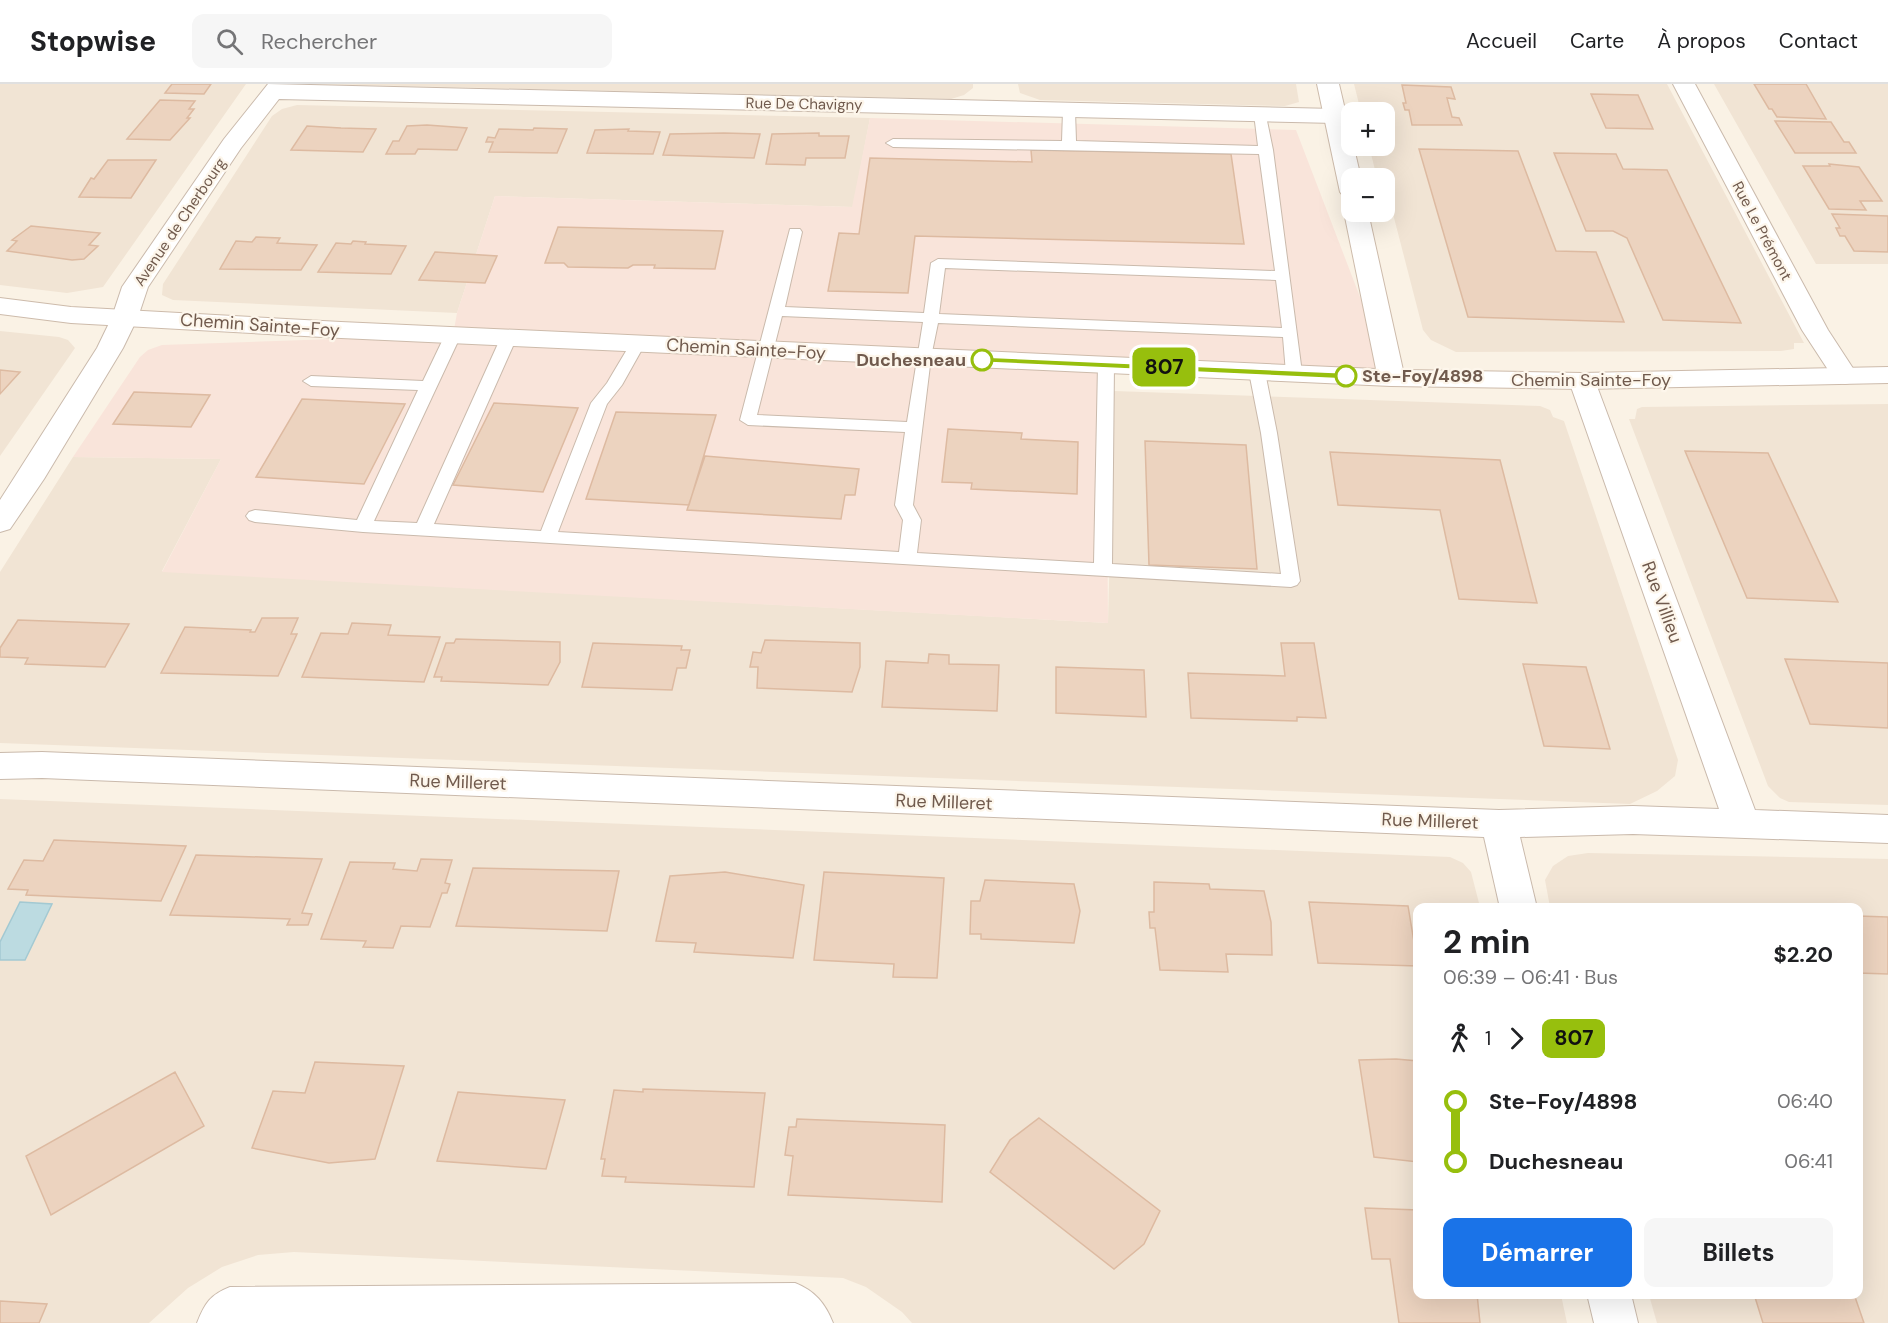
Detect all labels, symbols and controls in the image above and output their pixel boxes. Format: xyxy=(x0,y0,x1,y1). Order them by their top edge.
search box xyxy=(192,14,612,68)
text: Stopwise xyxy=(30,23,156,60)
icon: search xyxy=(213,25,246,58)
text: Rechercher xyxy=(261,27,377,56)
text: Accueil xyxy=(1466,27,1537,55)
text: Carte xyxy=(1570,27,1624,55)
text: À propos xyxy=(1657,27,1746,55)
text: Contact xyxy=(1779,27,1858,55)
street label: Rue De Chavigny xyxy=(745,93,863,115)
map controls xyxy=(1341,102,1395,222)
button: + xyxy=(1341,102,1395,156)
street label: Avenue de Cherbourg xyxy=(130,154,230,290)
button: − xyxy=(1341,168,1395,222)
street label: Rue Le Prémont xyxy=(1727,178,1797,284)
street label: Chemin Sainte-Foy xyxy=(179,307,341,343)
street label: Chemin Sainte-Foy xyxy=(666,333,826,365)
place label: Duchesneau xyxy=(856,348,966,372)
line badge: 807 xyxy=(1130,348,1198,386)
marker: Duchesneau xyxy=(971,349,993,371)
text: 807 xyxy=(1144,353,1184,381)
place label: Ste-Foy/4898 xyxy=(1362,364,1483,388)
marker: Ste-Foy/4898 xyxy=(1335,365,1357,387)
street label: Chemin Sainte-Foy xyxy=(1511,368,1671,392)
street label: Rue Villieu xyxy=(1636,558,1688,646)
street label: Rue Milleret xyxy=(409,768,507,796)
street label: Rue Milleret xyxy=(895,788,993,816)
street label: Rue Milleret xyxy=(1381,807,1479,835)
text: 2 min xyxy=(1443,920,1530,963)
text: $2.20 xyxy=(1773,940,1833,969)
text: 06:39 – 06:41 · Bus xyxy=(1443,964,1618,990)
icon: walk xyxy=(1443,1022,1476,1055)
icon: forward xyxy=(1500,1022,1533,1055)
text: 807 xyxy=(1554,1024,1593,1052)
text: 1 xyxy=(1485,1025,1491,1051)
text: Ste-Foy/4898 xyxy=(1489,1087,1637,1116)
text: 06:40 xyxy=(1777,1088,1833,1114)
text: Duchesneau xyxy=(1489,1147,1623,1176)
text: 06:41 xyxy=(1784,1148,1833,1174)
button: Démarrer xyxy=(1443,1218,1632,1287)
button: Billets xyxy=(1644,1218,1833,1287)

